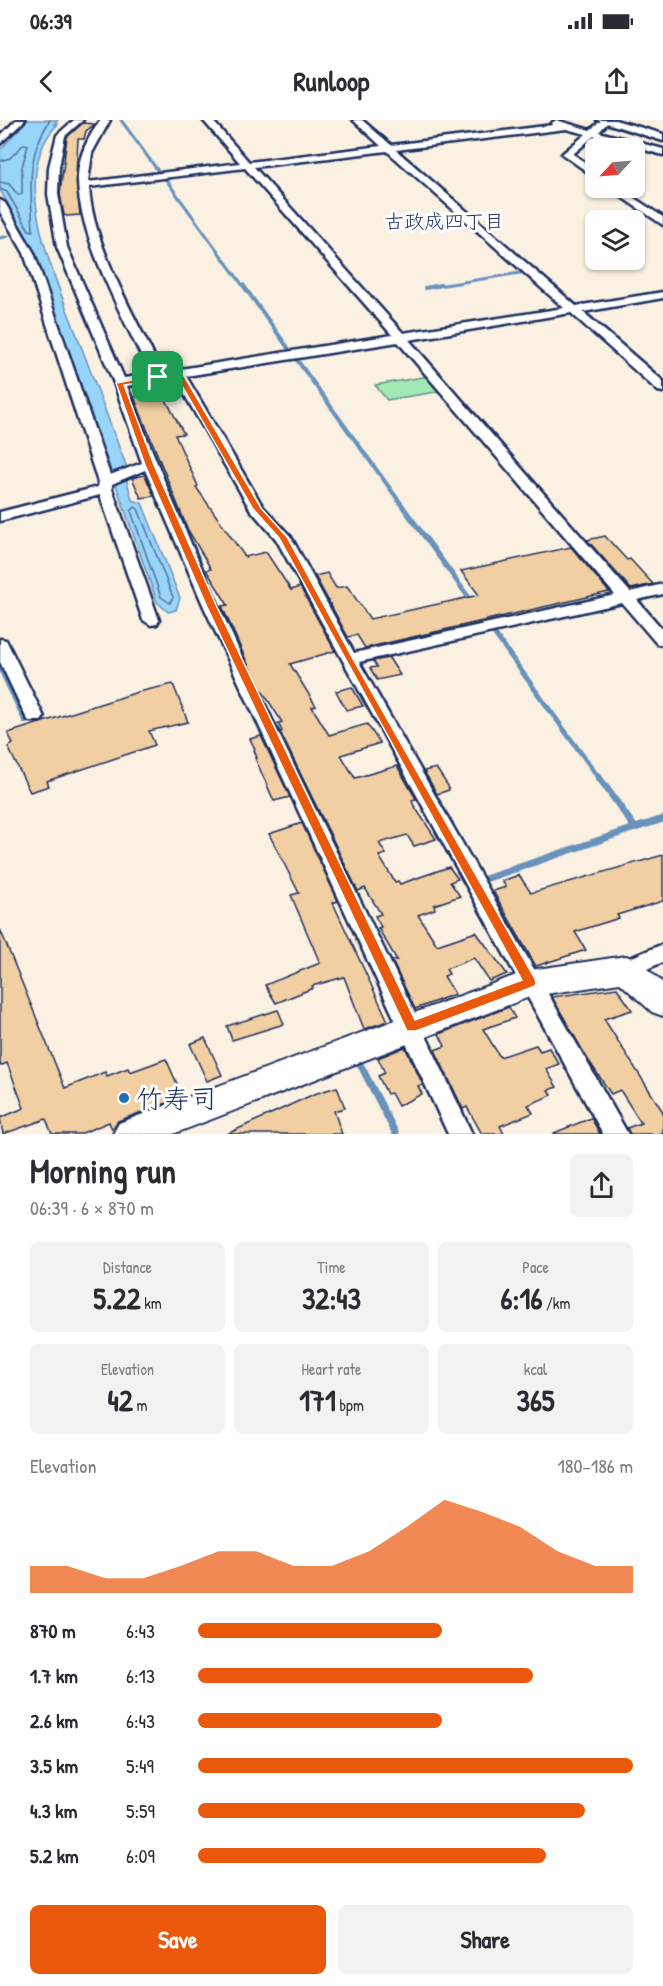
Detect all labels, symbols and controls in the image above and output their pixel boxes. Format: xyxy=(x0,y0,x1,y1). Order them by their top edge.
text: 06:39 xyxy=(30,6,72,36)
text: Runloop xyxy=(294,63,369,99)
icon: back xyxy=(30,65,63,98)
icon: share xyxy=(600,65,633,98)
north arrow xyxy=(585,138,645,198)
map controls xyxy=(585,138,645,270)
district label: 古政成四丁目 xyxy=(384,207,504,234)
button: layers xyxy=(585,210,645,270)
pin xyxy=(132,351,183,402)
icon: arrive xyxy=(141,360,174,393)
place label: 竹寿司 xyxy=(136,1080,217,1116)
marker: 竹寿司 xyxy=(117,1091,131,1105)
text: Morning run xyxy=(30,1149,176,1193)
button: share xyxy=(570,1154,633,1217)
text: 06:39 · 6 × 870 m xyxy=(30,1194,154,1221)
text: Distance xyxy=(103,1256,152,1278)
text: Time xyxy=(317,1256,346,1278)
text: Pace xyxy=(522,1256,549,1278)
text: 5.22 xyxy=(93,1278,141,1318)
text: 32:43 xyxy=(302,1278,361,1318)
text: 6:16 xyxy=(501,1278,542,1318)
text: km xyxy=(141,1292,162,1314)
text: /km xyxy=(542,1292,570,1314)
text: Elevation xyxy=(101,1358,154,1380)
text: Heart rate xyxy=(302,1358,361,1380)
text: kcal xyxy=(524,1358,547,1380)
text: 42 xyxy=(108,1380,133,1420)
text: 171 xyxy=(299,1380,336,1420)
text: 365 xyxy=(516,1380,555,1420)
text: m xyxy=(133,1394,147,1416)
text: bpm xyxy=(336,1394,364,1416)
text: Elevation xyxy=(30,1452,96,1479)
text: 180–186 m xyxy=(558,1452,633,1479)
text: 870 m xyxy=(30,1617,76,1644)
text: 6:43 xyxy=(126,1617,155,1644)
text: 1.7 km xyxy=(30,1662,78,1689)
text: 6:13 xyxy=(126,1662,155,1689)
text: 2.6 km xyxy=(30,1707,78,1734)
text: 6:43 xyxy=(126,1707,155,1734)
text: 3.5 km xyxy=(30,1752,78,1779)
text: 5:49 xyxy=(126,1752,154,1779)
text: 4.3 km xyxy=(30,1797,77,1824)
text: 5:59 xyxy=(126,1797,155,1824)
text: 5.2 km xyxy=(30,1842,79,1869)
text: 6:09 xyxy=(126,1842,155,1869)
button: Save xyxy=(30,1905,326,1974)
button: Share xyxy=(338,1905,633,1974)

